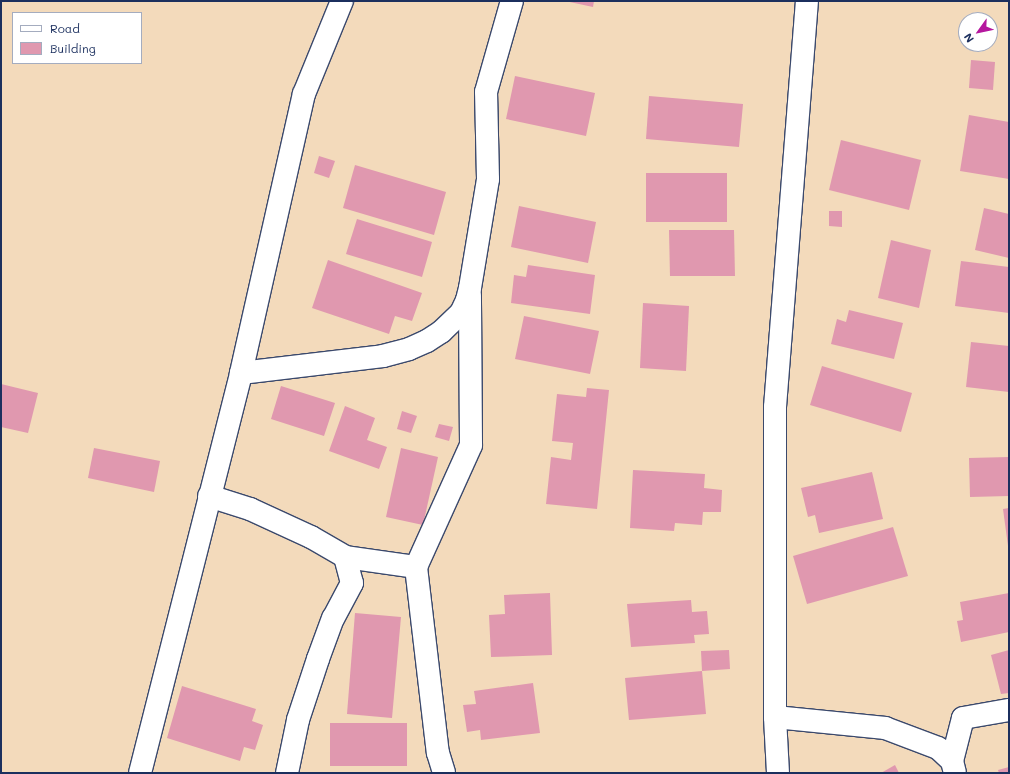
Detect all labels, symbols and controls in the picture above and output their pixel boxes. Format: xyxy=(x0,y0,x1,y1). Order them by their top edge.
legend xyxy=(12,12,142,64)
north arrow xyxy=(958,12,998,52)
text: Road xyxy=(50,20,80,36)
text: N xyxy=(960,31,977,46)
text: Building xyxy=(50,40,96,56)

